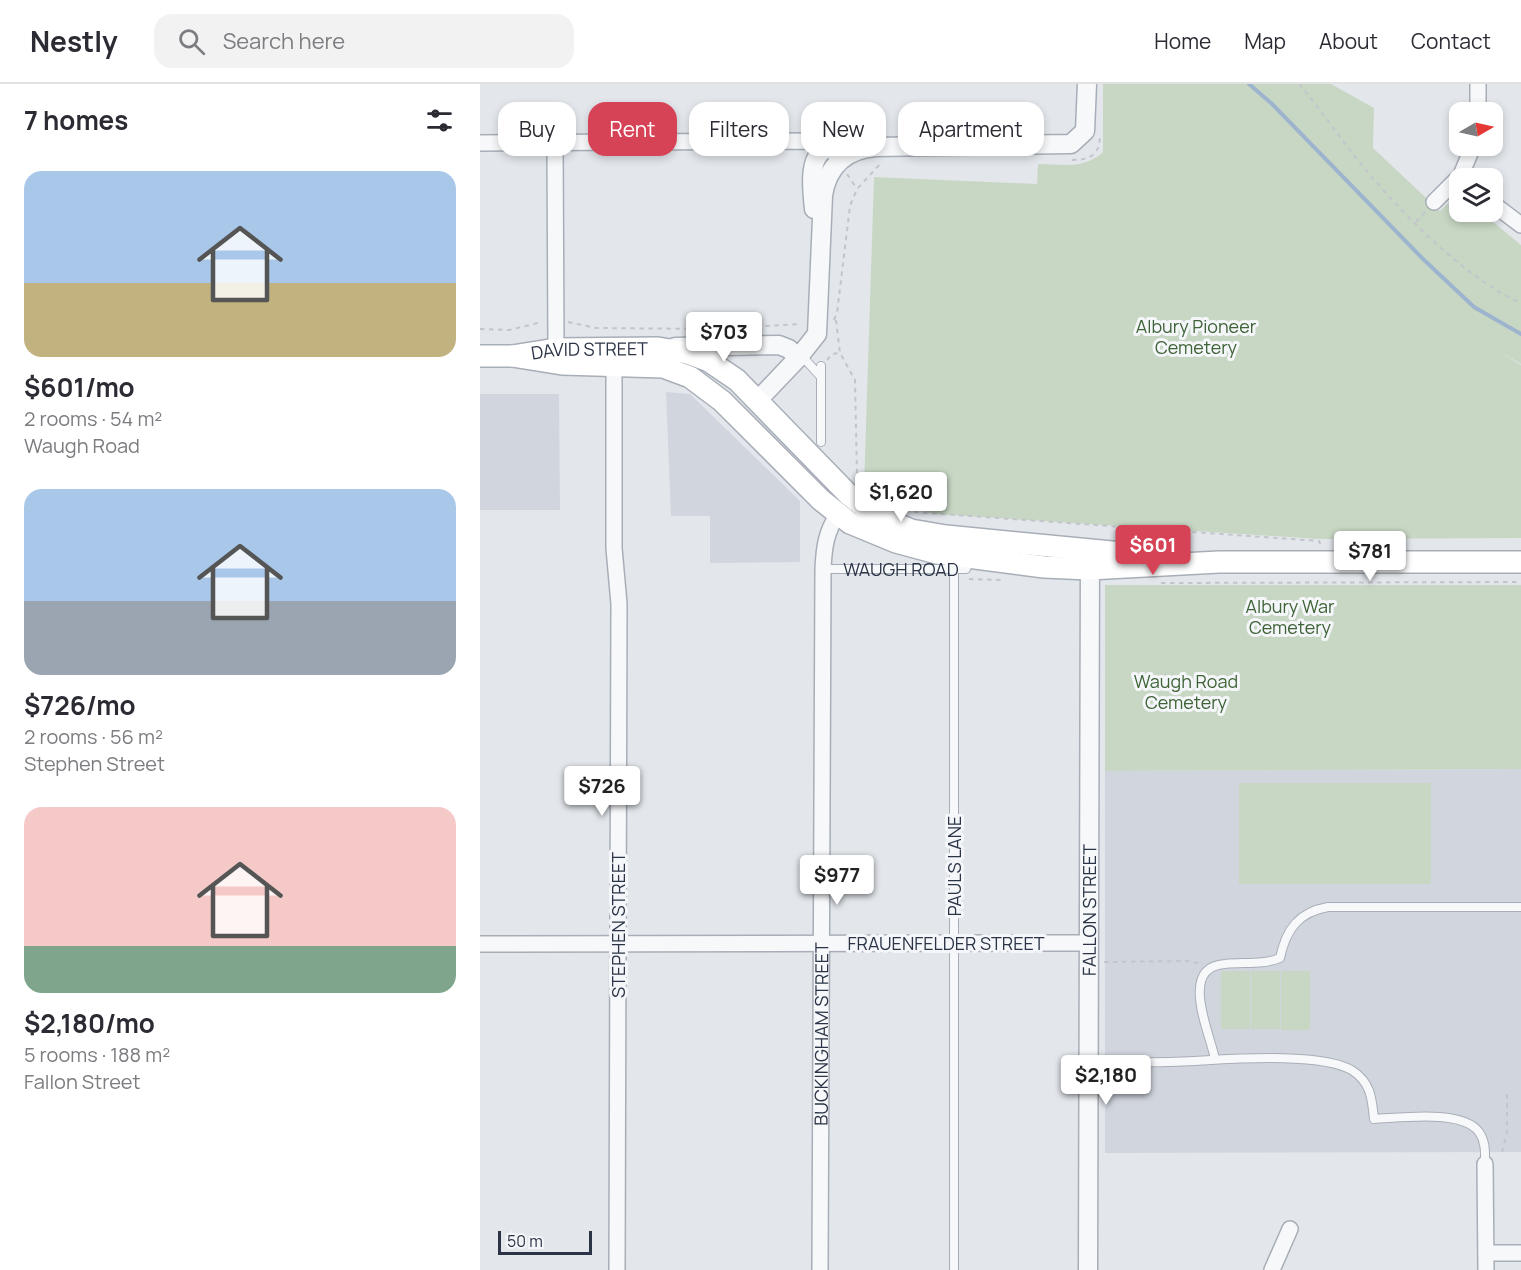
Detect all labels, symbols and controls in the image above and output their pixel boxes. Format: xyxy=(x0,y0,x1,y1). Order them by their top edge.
search box xyxy=(154,14,574,68)
text: Nestly xyxy=(30,22,118,60)
icon: search xyxy=(175,25,208,58)
text: Search here xyxy=(223,26,345,56)
text: Home xyxy=(1154,27,1211,55)
text: Map xyxy=(1244,27,1286,55)
text: About xyxy=(1319,27,1378,55)
text: Contact xyxy=(1411,27,1491,55)
text: 7 homes xyxy=(24,102,128,138)
chip: Buy xyxy=(498,102,576,156)
chip: Rent xyxy=(588,102,677,156)
chip: Filters xyxy=(689,102,789,156)
chip: New xyxy=(801,102,886,156)
chip: Apartment xyxy=(898,102,1044,156)
north arrow xyxy=(1449,102,1503,156)
map controls xyxy=(1449,102,1503,222)
icon: filters xyxy=(423,104,456,137)
button: layers xyxy=(1449,168,1503,222)
icon: home xyxy=(186,210,294,318)
pin: $703 xyxy=(688,312,760,363)
park label: Albury Pioneer Cemetery xyxy=(1136,314,1257,359)
text: $703 xyxy=(700,318,748,345)
street label: DAVID STREET xyxy=(529,336,648,365)
text: $601/mo xyxy=(24,369,135,405)
text: 2 rooms · 54 m² xyxy=(24,405,162,432)
text: Waugh Road xyxy=(24,432,140,459)
pin: $1,620 xyxy=(852,472,950,523)
text: $1,620 xyxy=(869,478,933,505)
pin: $601 xyxy=(1117,525,1189,576)
icon: home xyxy=(186,528,294,636)
text: $601 xyxy=(1130,531,1176,558)
pin: $781 xyxy=(1334,531,1406,582)
text: $781 xyxy=(1348,537,1392,564)
street label: WAUGH ROAD xyxy=(843,557,959,581)
park label: Albury War Cemetery xyxy=(1246,594,1335,639)
park label: Waugh Road Cemetery xyxy=(1134,669,1238,714)
text: $726/mo xyxy=(24,687,136,723)
text: 2 rooms · 56 m² xyxy=(24,723,163,750)
text: Stephen Street xyxy=(24,750,165,777)
pin: $726 xyxy=(566,766,638,817)
text: $726 xyxy=(578,772,626,799)
street label: PAULS LANE xyxy=(942,816,966,916)
street label: FALLON STREET xyxy=(1077,844,1101,976)
icon: home xyxy=(186,846,294,954)
street label: STEPHEN STREET xyxy=(606,852,630,998)
pin: $977 xyxy=(801,855,873,906)
text: $977 xyxy=(814,861,860,888)
street label: FRAUENFELDER STREET xyxy=(848,931,1045,955)
street label: BUCKINGHAM STREET xyxy=(809,942,833,1126)
text: $2,180/mo xyxy=(24,1005,155,1041)
text: 5 rooms · 188 m² xyxy=(24,1041,170,1068)
pin: $2,180 xyxy=(1057,1055,1155,1106)
text: $2,180 xyxy=(1075,1061,1137,1088)
text: Fallon Street xyxy=(24,1068,141,1095)
scale bar xyxy=(498,1228,592,1256)
text: 50 m xyxy=(507,1230,543,1252)

